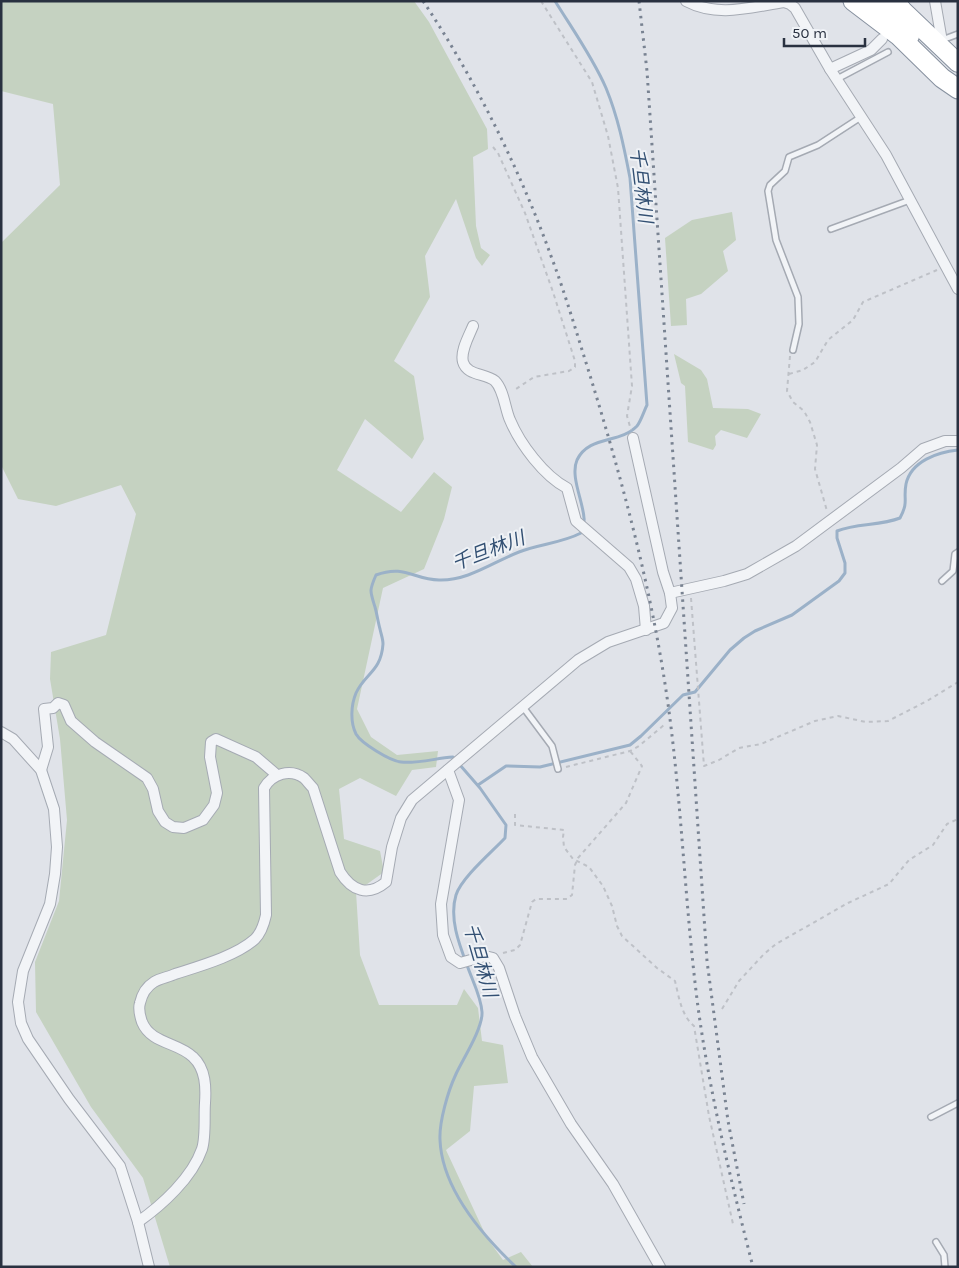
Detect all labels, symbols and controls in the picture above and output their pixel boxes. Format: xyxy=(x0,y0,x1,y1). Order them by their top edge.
scale bar xyxy=(784,15,865,47)
text: 50 m xyxy=(792,24,827,42)
water label: 千旦林川 xyxy=(625,146,657,226)
water label: 千旦林川 xyxy=(449,526,530,575)
water label: 千旦林川 xyxy=(459,921,502,1002)

